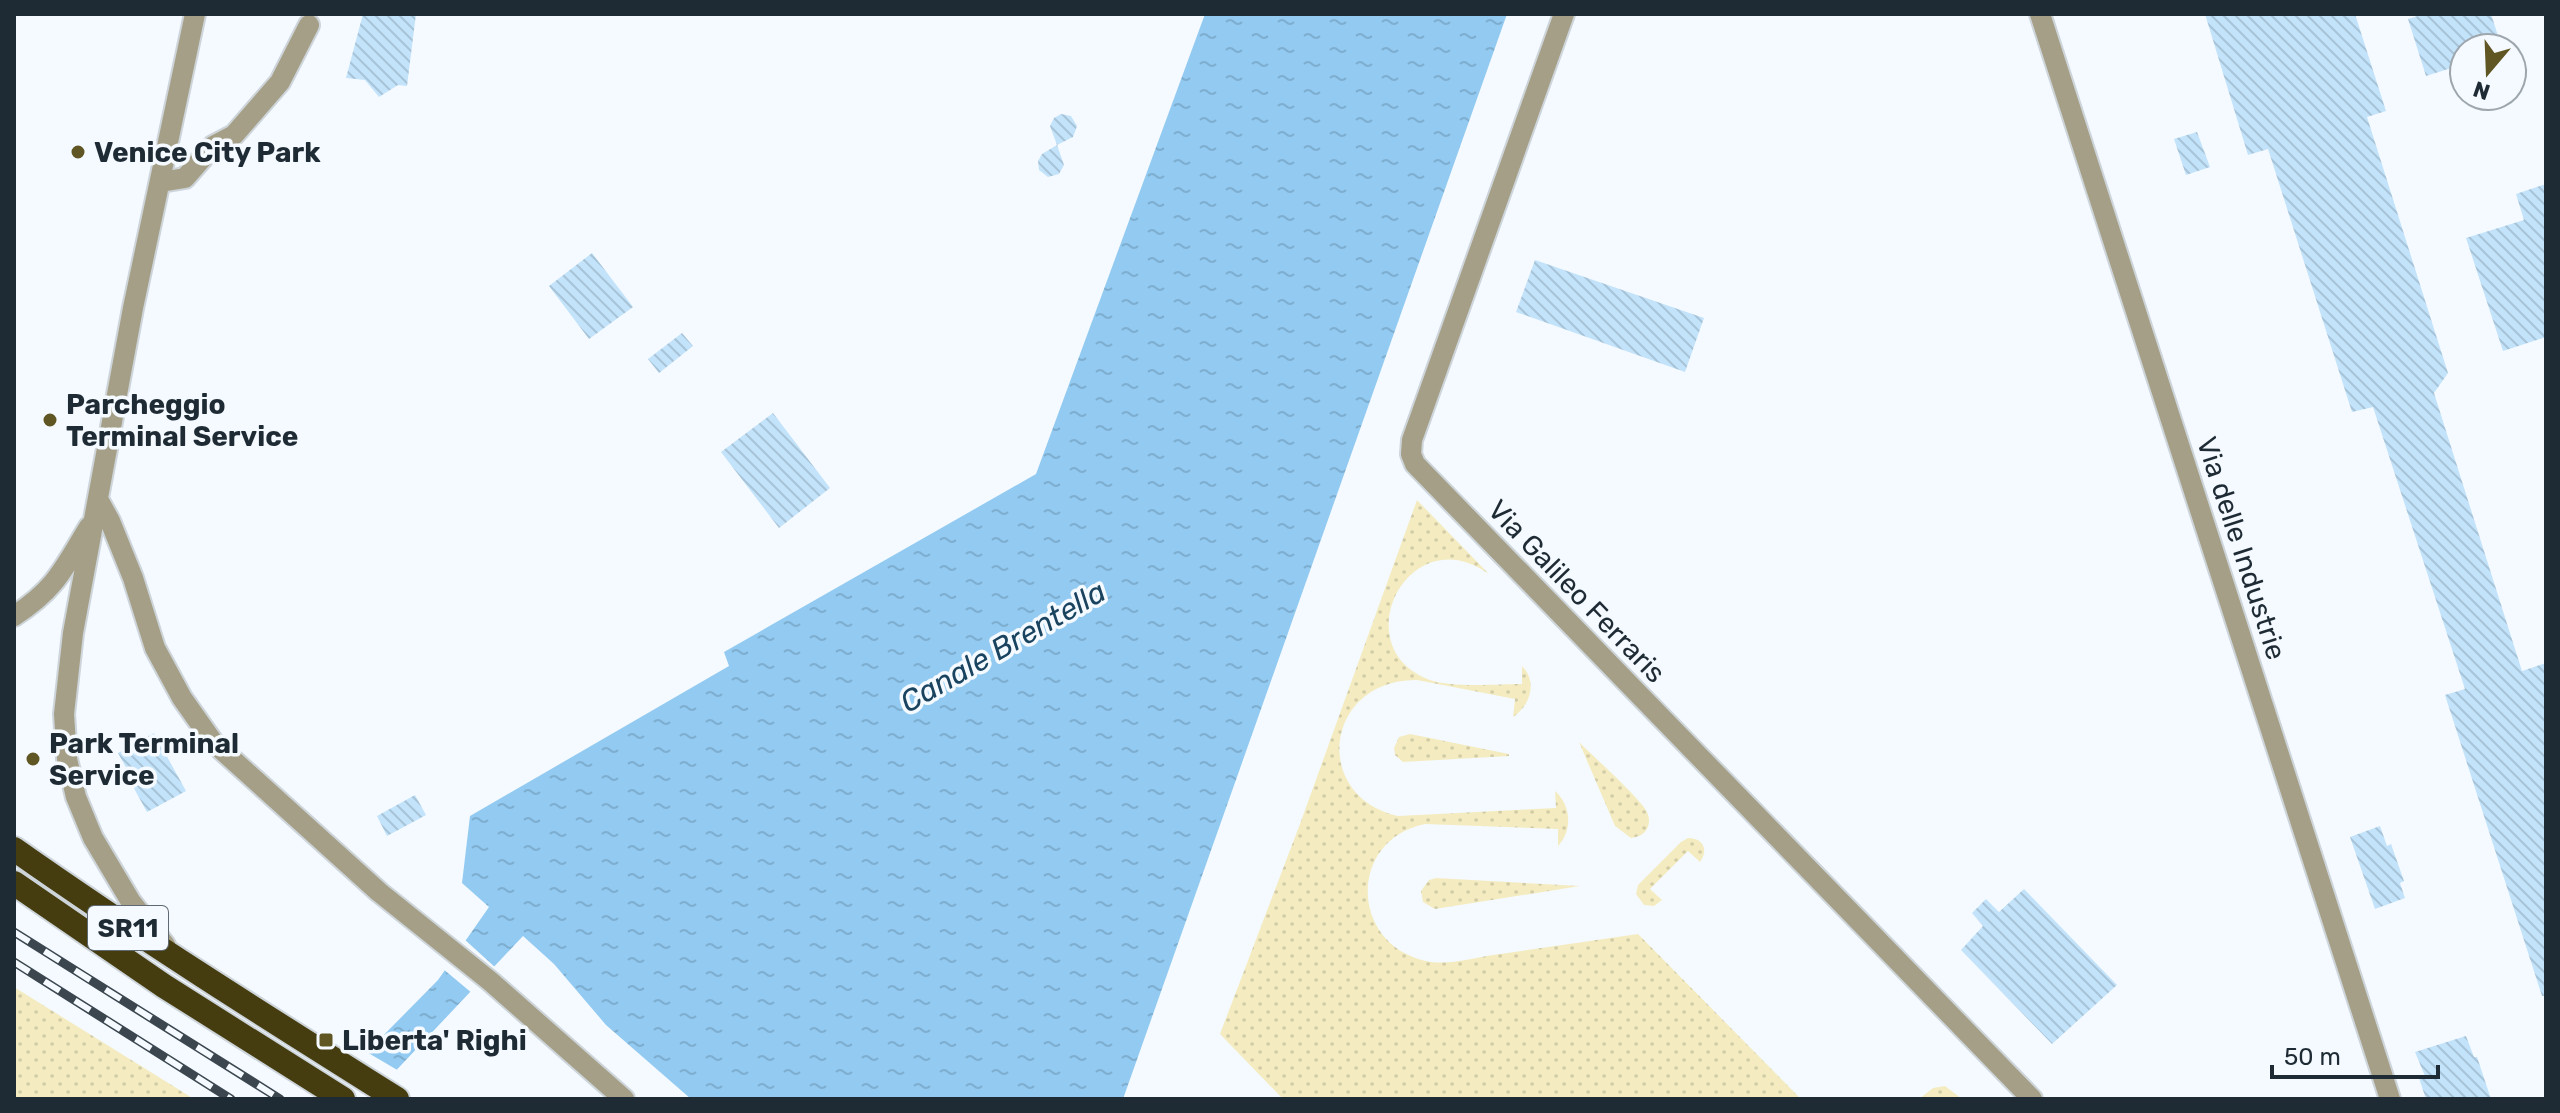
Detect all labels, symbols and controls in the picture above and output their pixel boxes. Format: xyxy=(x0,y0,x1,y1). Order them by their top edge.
north arrow xyxy=(2448,32,2528,112)
text: N xyxy=(2470,75,2494,106)
place label: Venice City Park xyxy=(94,136,321,169)
marker: Venice City Park xyxy=(69,143,87,161)
place label: Parcheggio Terminal Service xyxy=(66,388,298,453)
marker: Parcheggio Terminal Service xyxy=(41,411,59,429)
street label: Via delle Industrie xyxy=(2190,433,2293,664)
street label: Via Galileo Ferraris xyxy=(1481,493,1672,689)
water label: Canale Brentella xyxy=(894,574,1112,720)
place label: Park Terminal Service xyxy=(49,727,239,792)
marker: Park Terminal Service xyxy=(24,750,42,768)
road number: SR11 xyxy=(88,906,168,950)
place label: Liberta' Righi xyxy=(342,1024,527,1057)
scale bar xyxy=(2272,1029,2438,1079)
marker: Liberta' Righi xyxy=(317,1031,335,1049)
text: 50 m xyxy=(2284,1043,2341,1071)

